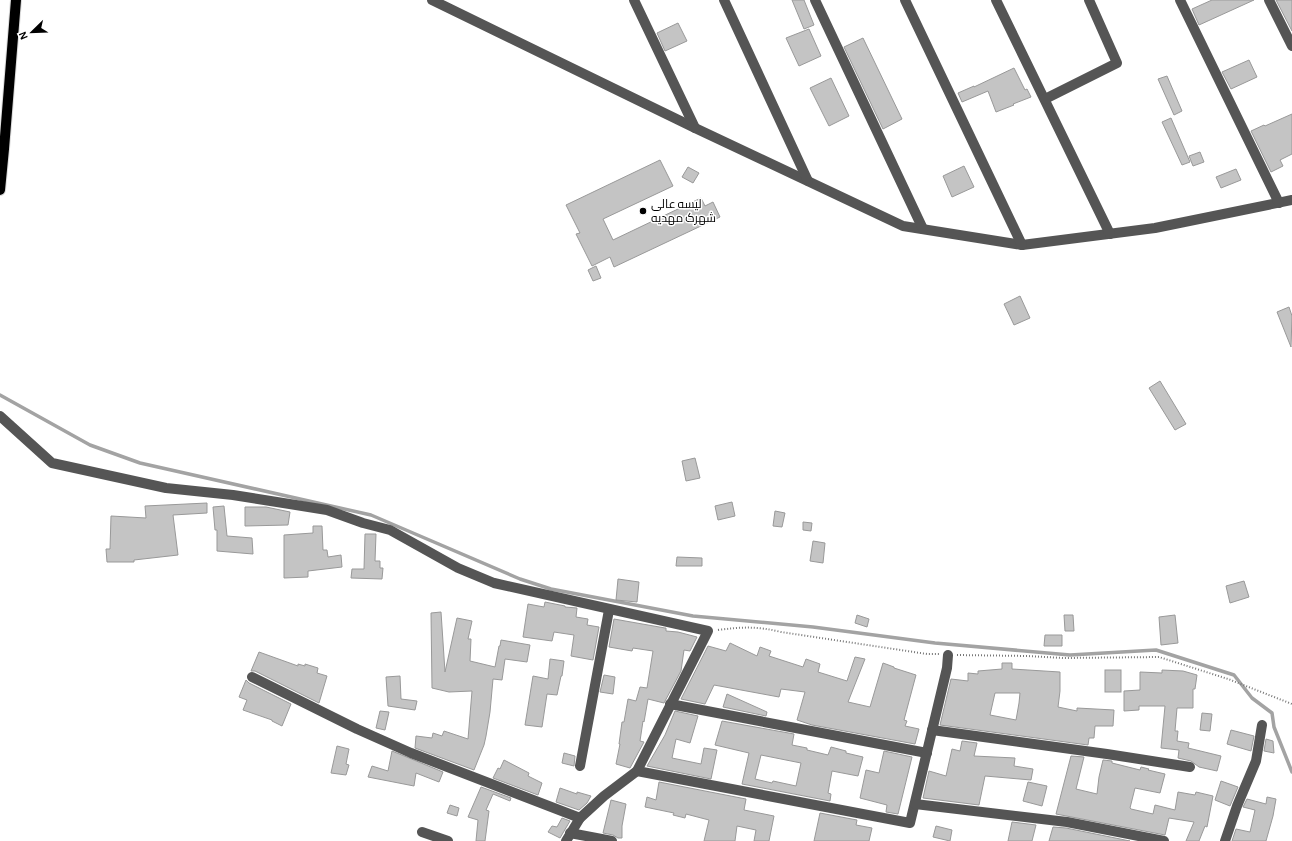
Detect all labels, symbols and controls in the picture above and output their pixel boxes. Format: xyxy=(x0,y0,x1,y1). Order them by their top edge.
north arrow xyxy=(12,12,52,52)
text: N xyxy=(17,30,30,41)
place label: لیسه عالی شهرک مهدیه xyxy=(651,198,716,225)
marker: لیسه عالی شهرک مهدیه xyxy=(638,206,648,216)

